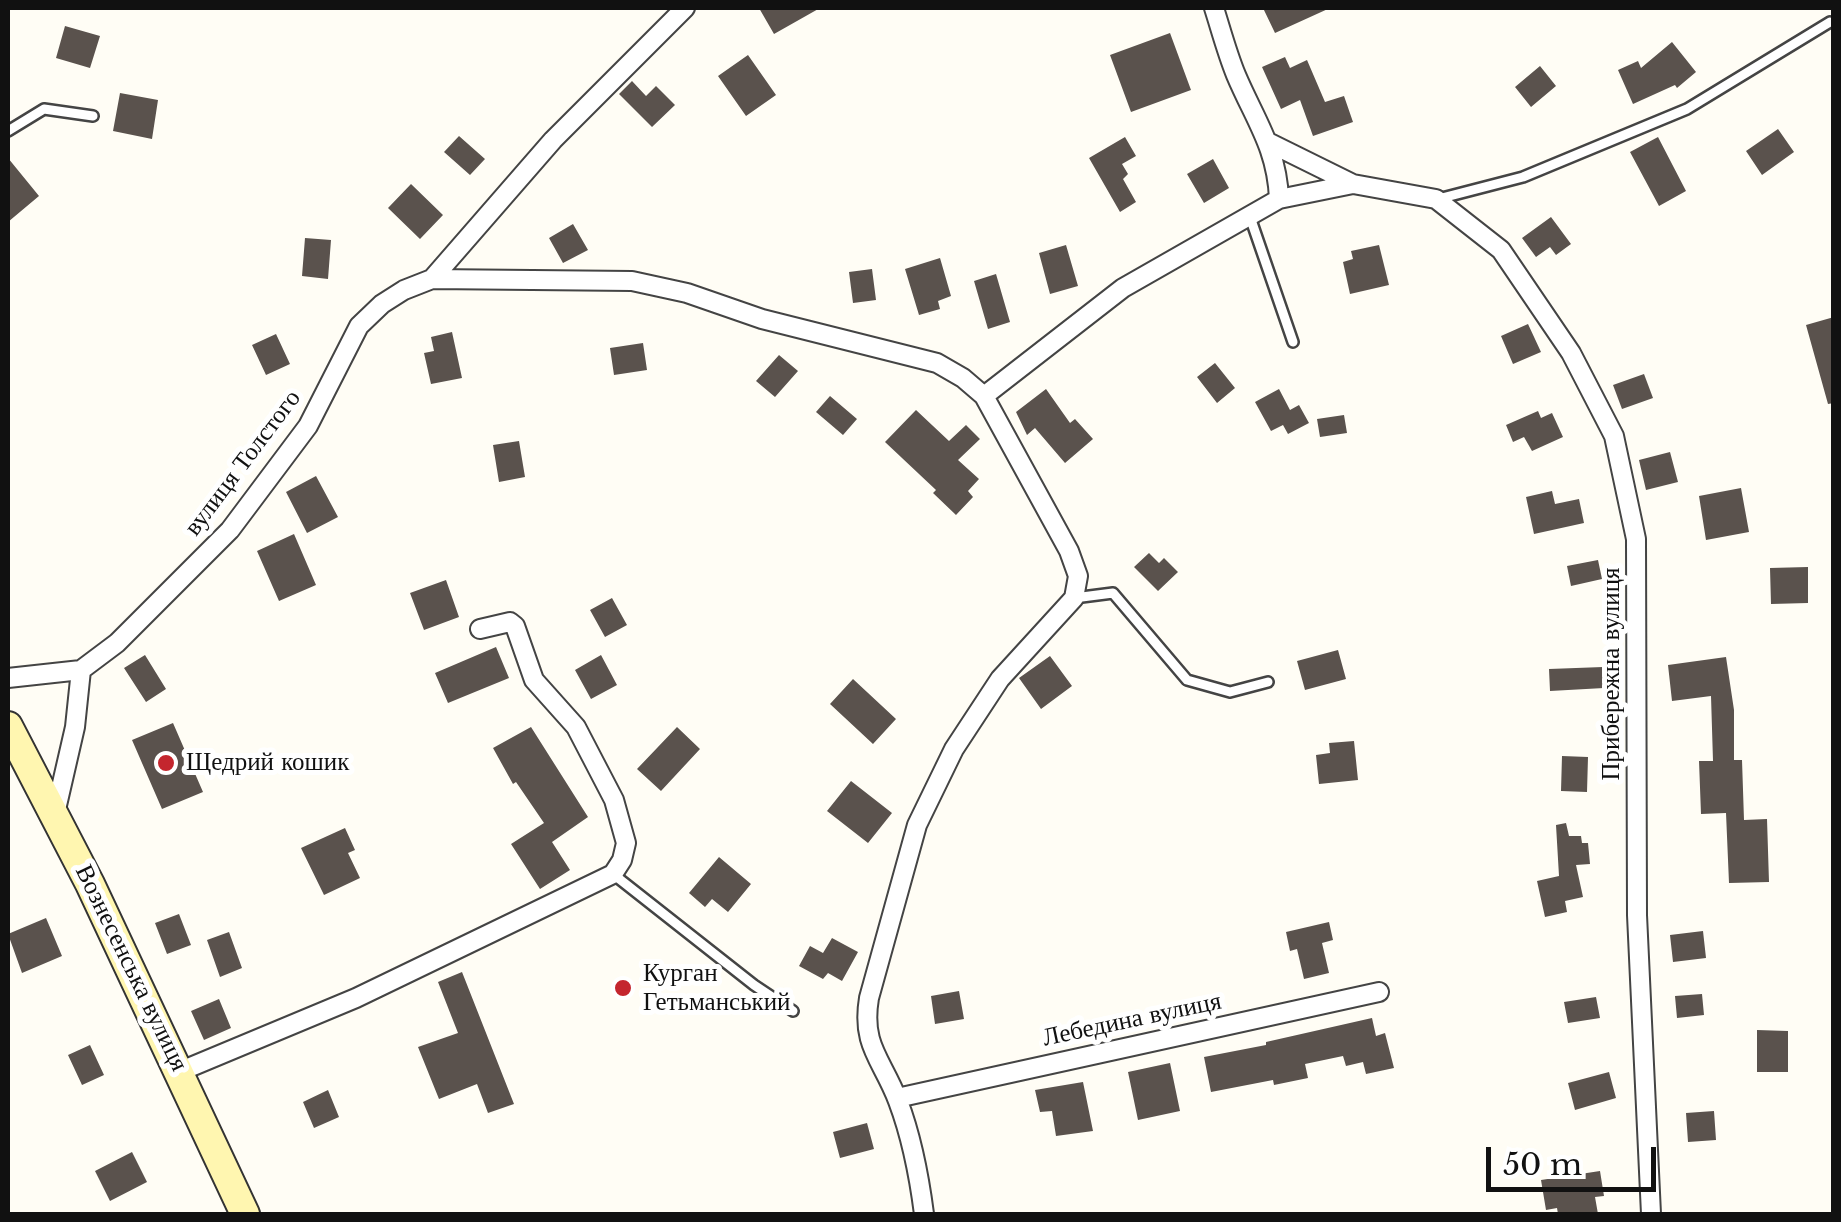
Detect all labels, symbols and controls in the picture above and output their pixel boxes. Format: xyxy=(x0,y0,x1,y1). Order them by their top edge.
street label: вулиця Толстого xyxy=(178,384,308,542)
street label: Прибережна вулиця xyxy=(1597,567,1627,781)
place label: Щедрий кошик xyxy=(186,748,349,778)
marker: Щедрий кошик xyxy=(155,752,177,774)
street label: Вознесенська вулиця xyxy=(68,860,194,1076)
place label: Курган Гетьманський xyxy=(643,959,790,1018)
marker: Курган Гетьманський xyxy=(612,977,634,999)
street label: Лебедина вулиця xyxy=(1040,986,1224,1054)
scale bar xyxy=(1491,1127,1661,1189)
text: 50 m xyxy=(1503,1146,1582,1183)

